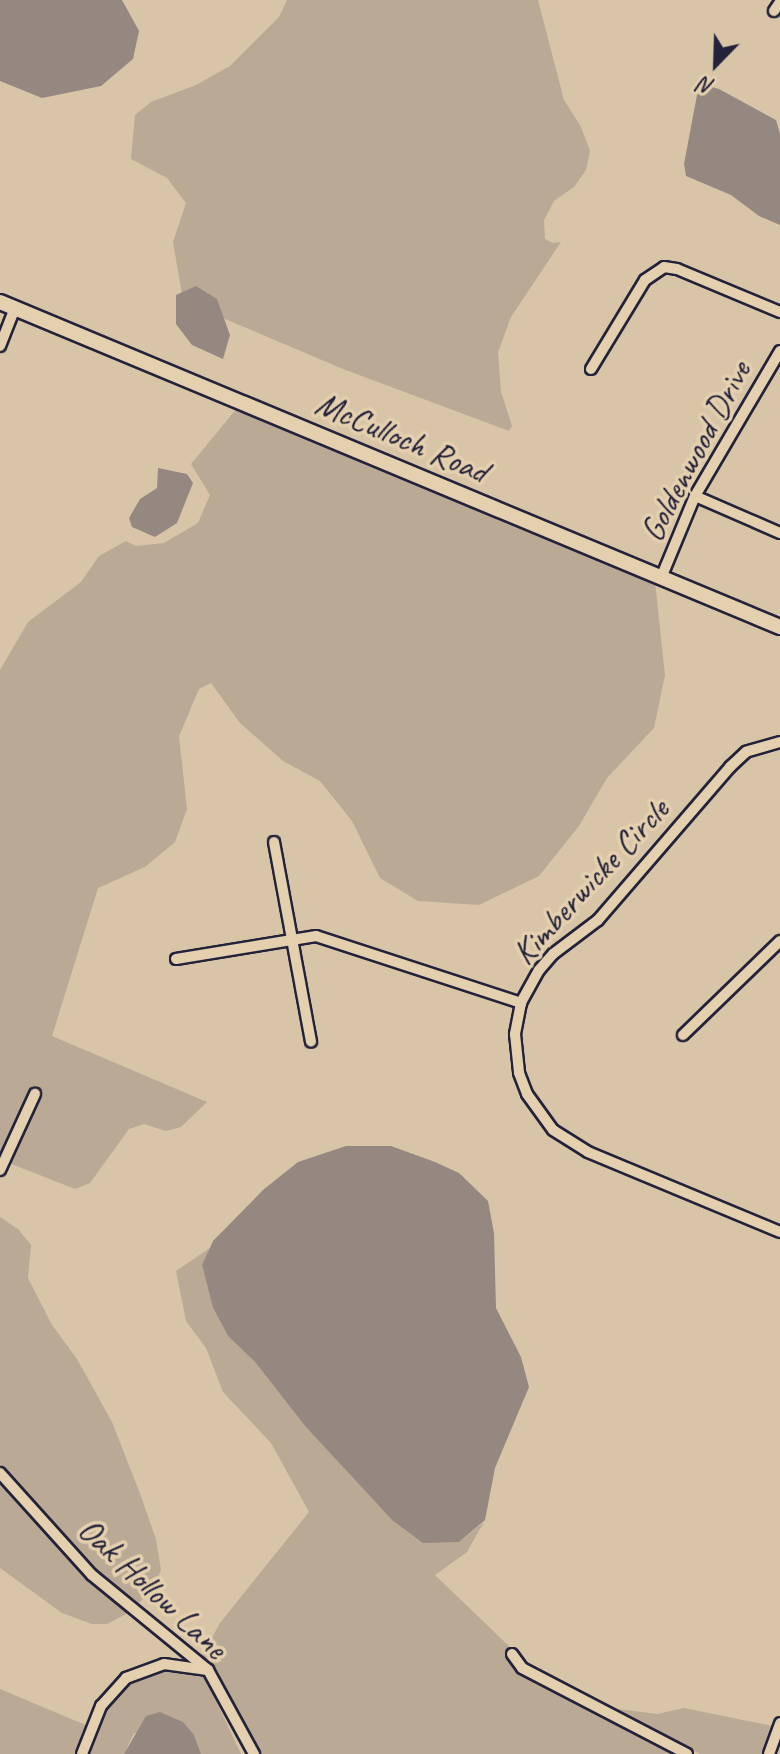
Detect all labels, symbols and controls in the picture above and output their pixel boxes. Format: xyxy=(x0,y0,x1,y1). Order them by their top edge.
north arrow xyxy=(676,24,756,104)
text: N xyxy=(695,71,718,102)
street label: Goldenwood Drive xyxy=(630,354,760,548)
street label: McCulloch Road xyxy=(310,383,494,491)
street label: Kimberwicke Circle xyxy=(503,790,677,972)
street label: Oak Hollow Lane xyxy=(70,1509,236,1667)

